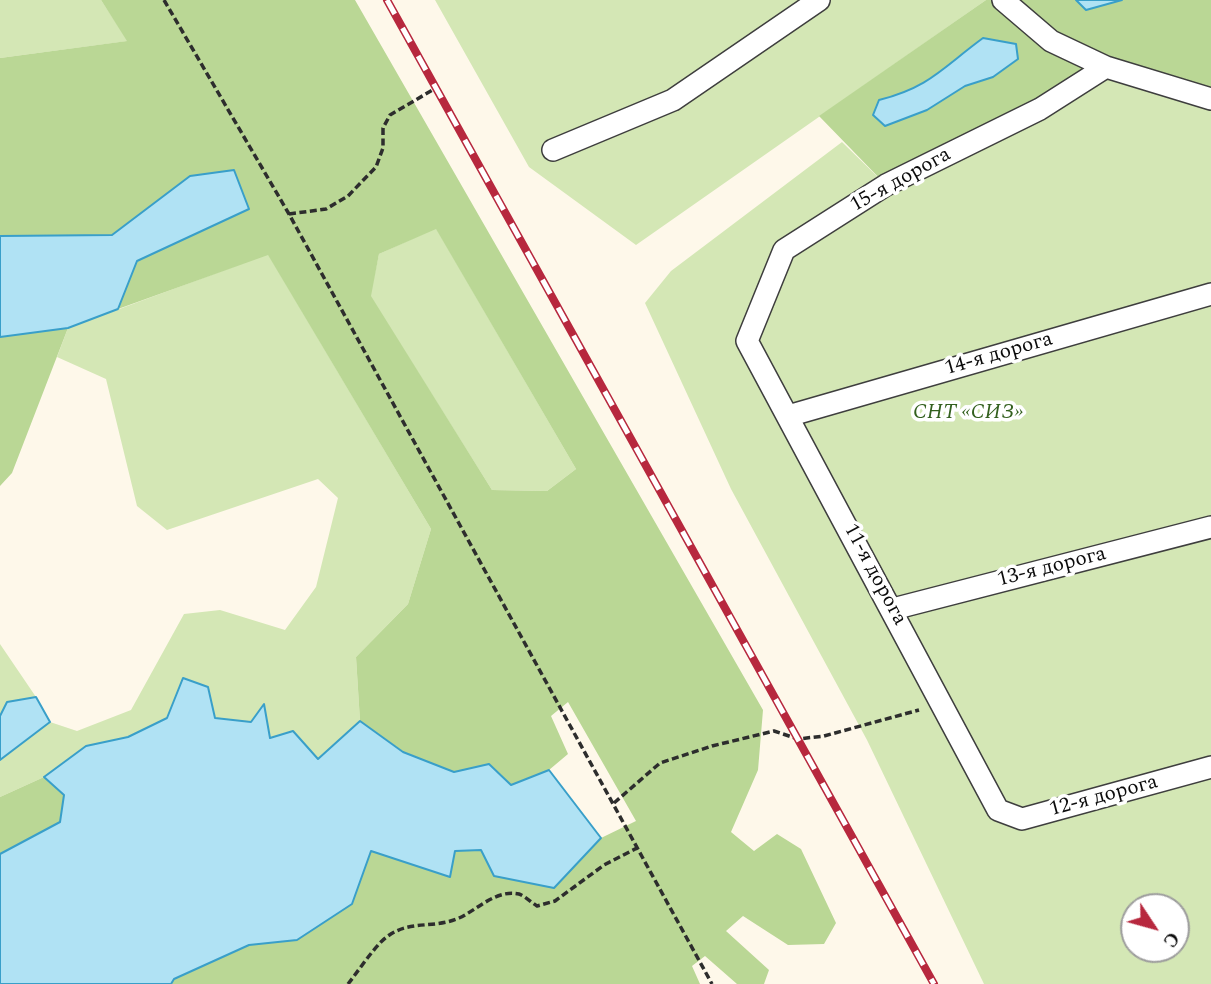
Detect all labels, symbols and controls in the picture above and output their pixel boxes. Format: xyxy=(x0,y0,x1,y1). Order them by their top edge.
street label: 15-я дорога xyxy=(846,143,956,219)
street label: 14-я дорога xyxy=(942,328,1056,382)
park label: СНТ «СИЗ» xyxy=(913,401,1023,427)
street label: 11-я дорога xyxy=(837,520,911,630)
street label: 13-я дорога xyxy=(995,542,1109,594)
street label: 12-я дорога xyxy=(1047,770,1161,824)
north arrow xyxy=(1120,893,1190,963)
text: С xyxy=(1155,925,1186,953)

